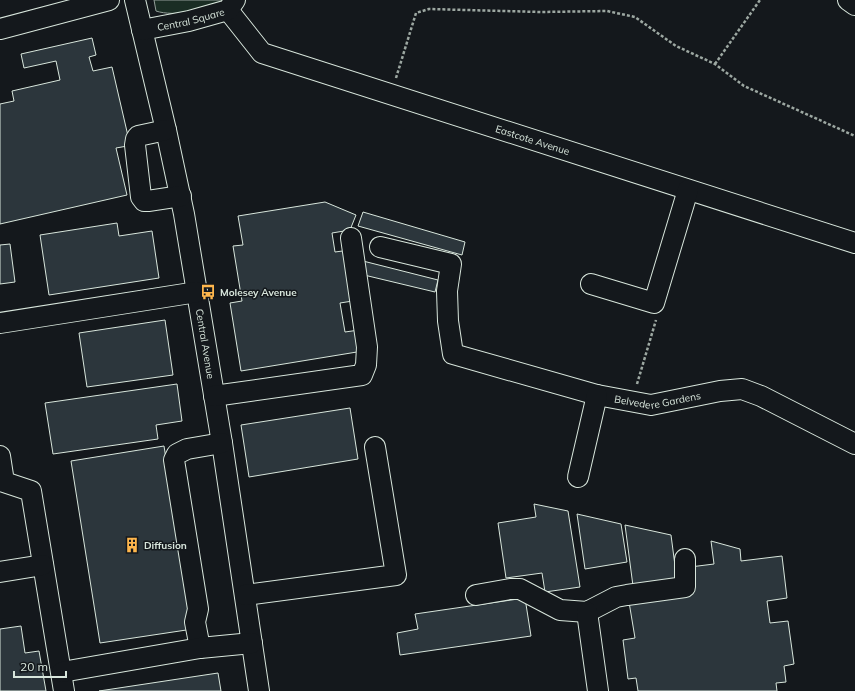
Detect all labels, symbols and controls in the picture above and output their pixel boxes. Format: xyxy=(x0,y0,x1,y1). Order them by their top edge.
street label: Central Square xyxy=(156,5,226,33)
street label: Eastcote Avenue xyxy=(494,122,571,158)
bus stop icon: Molesey Avenue xyxy=(199,283,217,301)
place label: Molesey Avenue xyxy=(220,286,297,299)
street label: Central Avenue xyxy=(193,308,218,380)
street label: Belvedere Gardens xyxy=(613,389,702,411)
building icon: Diffusion xyxy=(123,536,141,554)
place label: Diffusion xyxy=(144,539,187,552)
scale bar xyxy=(14,653,66,679)
text: 20 m xyxy=(20,659,48,674)

